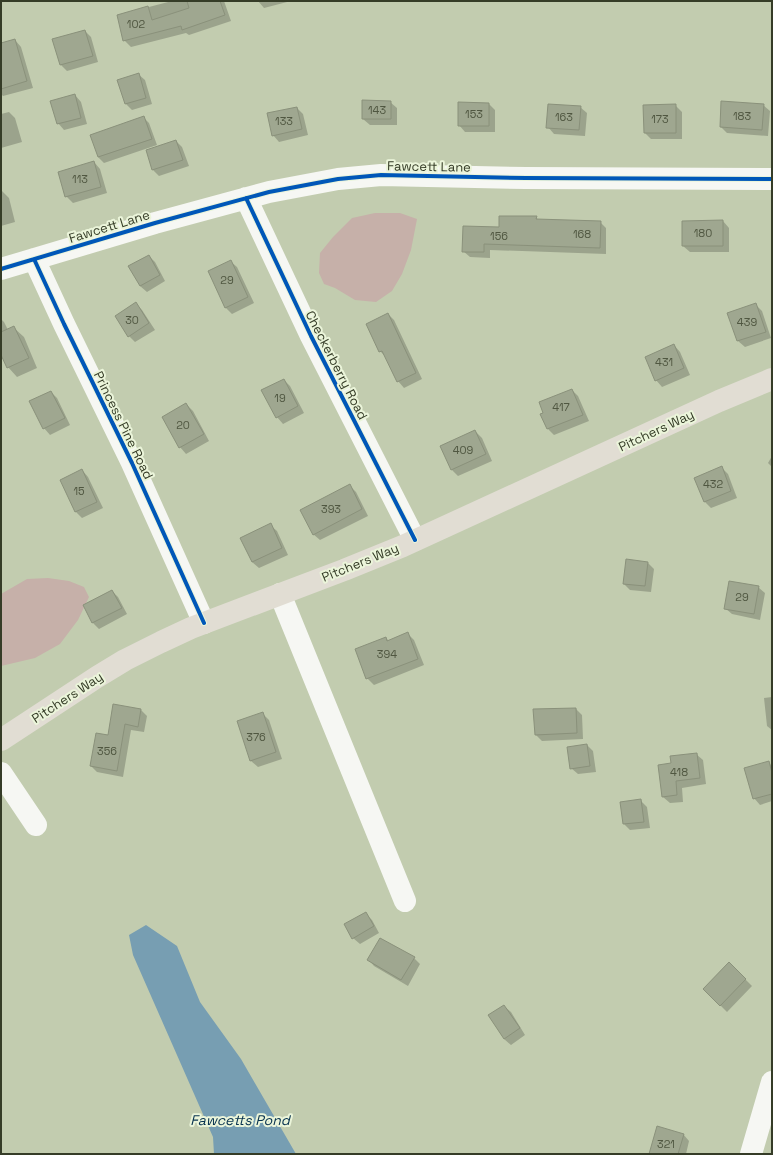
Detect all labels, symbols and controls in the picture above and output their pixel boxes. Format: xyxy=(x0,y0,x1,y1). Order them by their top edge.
house number: 102 xyxy=(127,17,146,31)
house number: 143 xyxy=(368,103,386,117)
house number: 153 xyxy=(465,107,483,121)
house number: 183 xyxy=(733,109,751,123)
house number: 163 xyxy=(555,110,573,124)
house number: 173 xyxy=(651,112,669,126)
house number: 133 xyxy=(275,114,293,128)
street label: Fawcett Lane xyxy=(387,157,471,176)
house number: 113 xyxy=(72,172,88,186)
street label: Fawcett Lane xyxy=(67,206,152,247)
house number: 180 xyxy=(694,226,712,240)
house number: 168 xyxy=(573,227,591,241)
house number: 156 xyxy=(490,229,508,243)
house number: 29 xyxy=(220,273,234,287)
street label: Checkerberry Road xyxy=(302,308,371,423)
house number: 30 xyxy=(125,313,139,327)
house number: 439 xyxy=(737,315,757,329)
house number: 431 xyxy=(655,355,673,369)
street label: Princess Pine Road xyxy=(90,368,157,482)
house number: 19 xyxy=(274,391,286,405)
house number: 417 xyxy=(552,400,570,414)
street label: Pitchers Way xyxy=(616,406,697,455)
house number: 20 xyxy=(176,418,190,432)
house number: 409 xyxy=(453,443,474,457)
house number: 432 xyxy=(703,477,723,491)
house number: 15 xyxy=(73,484,85,498)
house number: 393 xyxy=(321,502,341,516)
street label: Pitchers Way xyxy=(319,539,401,586)
house number: 29 xyxy=(735,590,749,604)
house number: 394 xyxy=(377,647,397,661)
street label: Pitchers Way xyxy=(28,668,106,727)
house number: 376 xyxy=(246,730,266,744)
house number: 356 xyxy=(97,744,117,758)
house number: 418 xyxy=(670,765,688,779)
water label: Fawcetts Pond xyxy=(190,1111,292,1129)
house number: 321 xyxy=(657,1137,675,1151)

